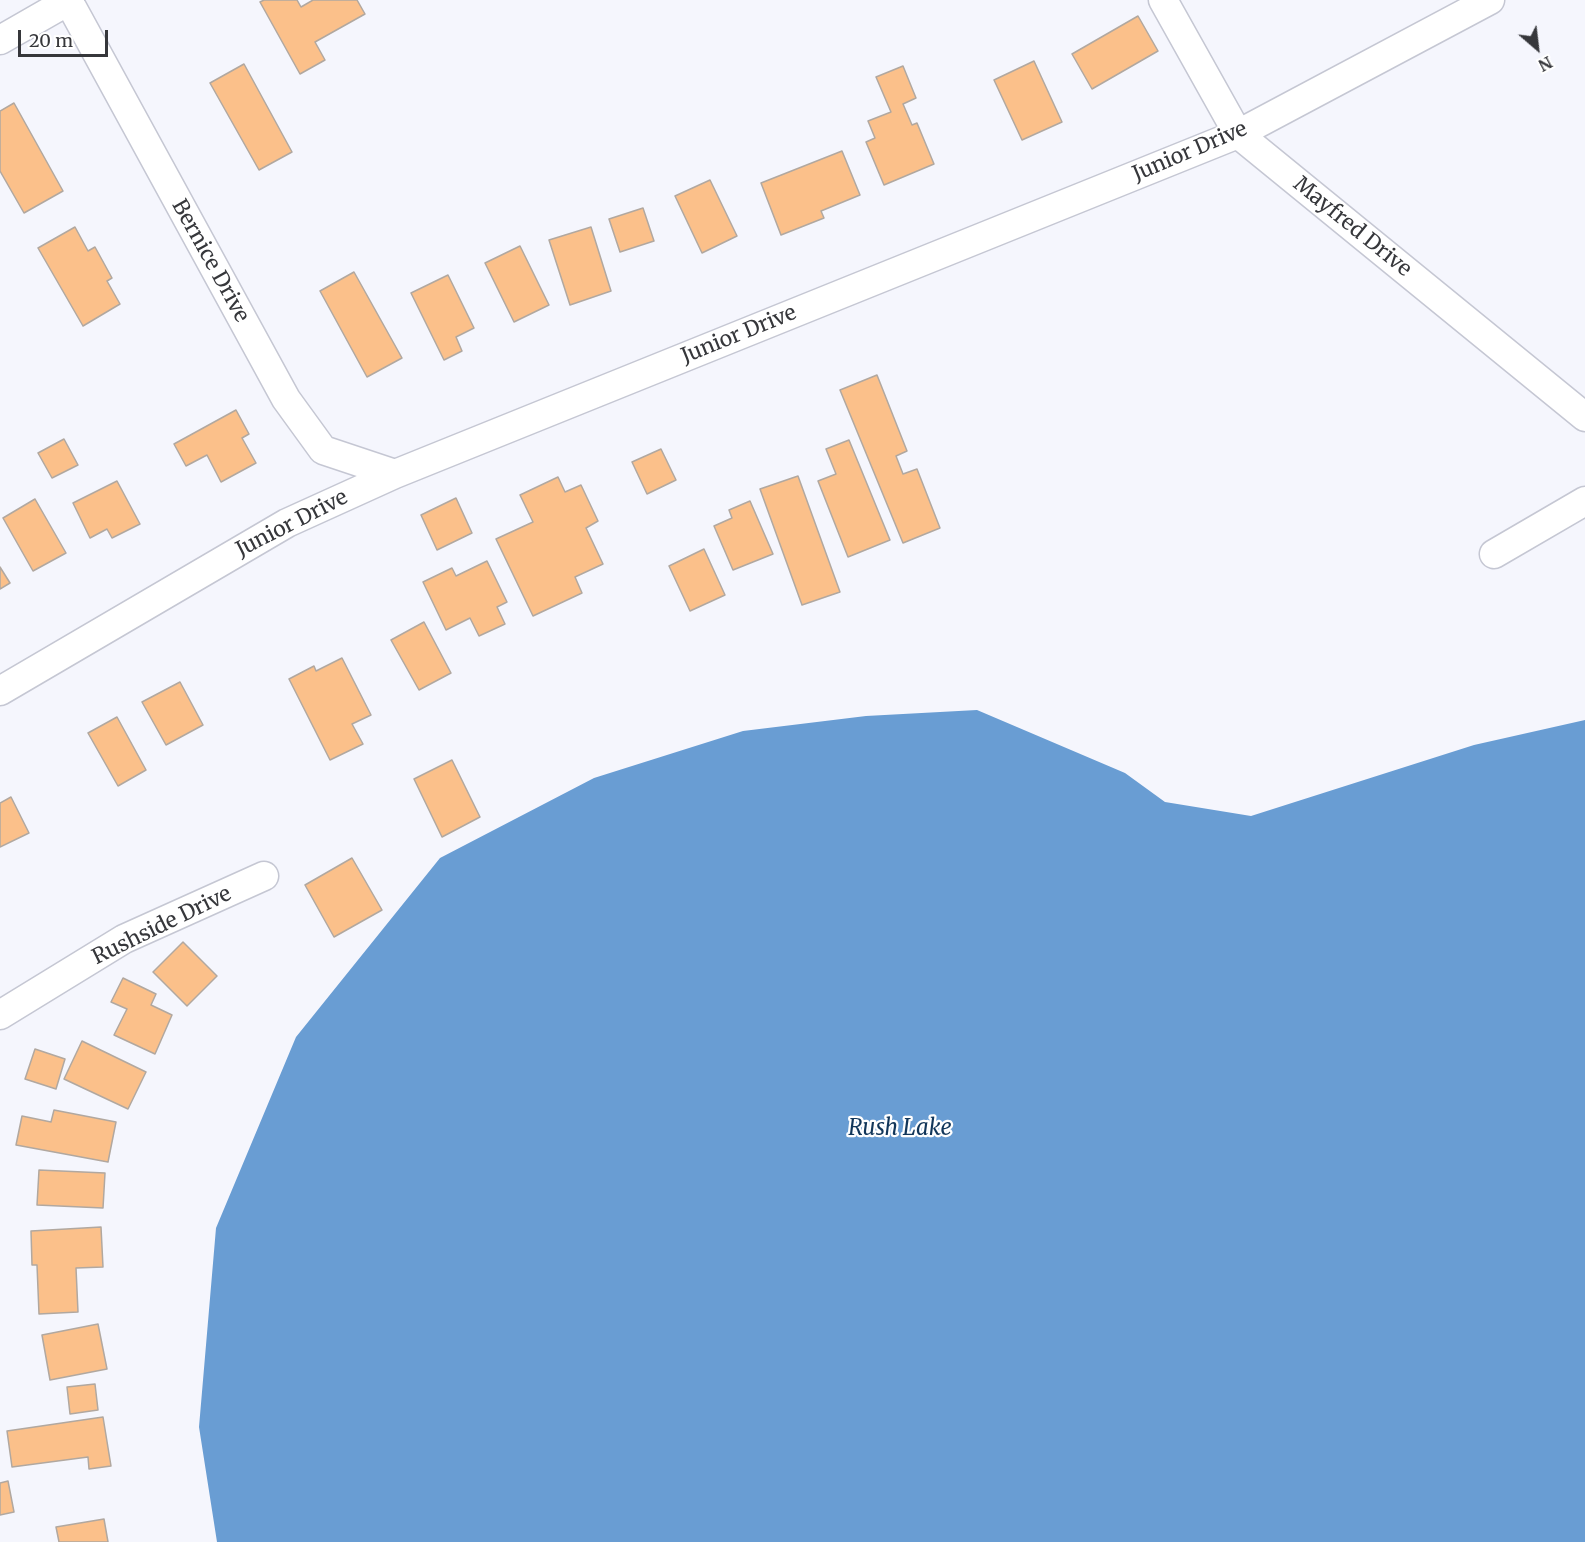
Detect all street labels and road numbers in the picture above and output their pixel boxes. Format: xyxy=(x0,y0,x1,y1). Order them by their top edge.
street label: Junior Drive xyxy=(1129,117,1251,187)
street label: Mayfred Drive xyxy=(1288,172,1416,282)
street label: Bernice Drive xyxy=(166,195,254,327)
street label: Junior Drive xyxy=(678,301,800,369)
street label: Junior Drive xyxy=(232,485,352,563)
street label: Rushside Drive xyxy=(88,881,236,971)

